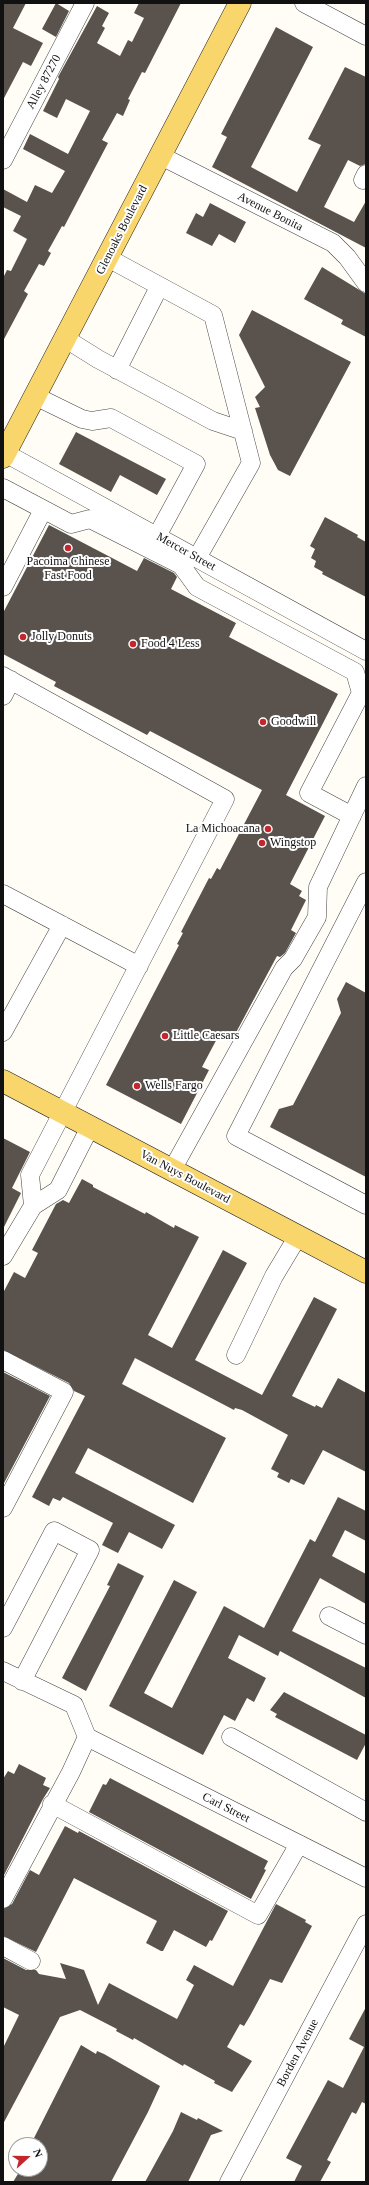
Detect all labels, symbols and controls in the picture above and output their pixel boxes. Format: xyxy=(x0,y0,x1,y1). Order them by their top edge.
street label: Alley 87270 xyxy=(24,52,64,112)
street label: Glenoaks Boulevard xyxy=(93,183,151,277)
street label: Avenue Bonita xyxy=(235,189,305,235)
street label: Mercer Street xyxy=(154,530,218,574)
marker: Pacoima Chinese Fast Food xyxy=(63,543,73,553)
place label: Pacoima Chinese Fast Food xyxy=(27,555,109,583)
place label: Jolly Donuts xyxy=(31,630,92,644)
marker: Jolly Donuts xyxy=(18,632,28,642)
place label: Food 4 Less xyxy=(141,637,200,651)
marker: Food 4 Less xyxy=(128,639,138,649)
place label: Goodwill xyxy=(271,715,316,729)
marker: Goodwill xyxy=(258,717,268,727)
place label: La Michoacana xyxy=(186,822,260,836)
marker: La Michoacana xyxy=(263,824,273,834)
place label: Wingstop xyxy=(270,836,316,850)
marker: Wingstop xyxy=(257,838,267,848)
place label: Little Caesars xyxy=(173,1029,239,1043)
marker: Little Caesars xyxy=(160,1031,170,1041)
place label: Wells Fargo xyxy=(145,1079,203,1093)
marker: Wells Fargo xyxy=(132,1081,142,1091)
street label: Van Nuys Boulevard xyxy=(137,1147,233,1207)
street label: Carl Street xyxy=(200,1790,252,1826)
street label: Borden Avenue xyxy=(274,2017,322,2089)
north arrow xyxy=(8,2137,48,2177)
text: N xyxy=(31,2147,45,2159)

